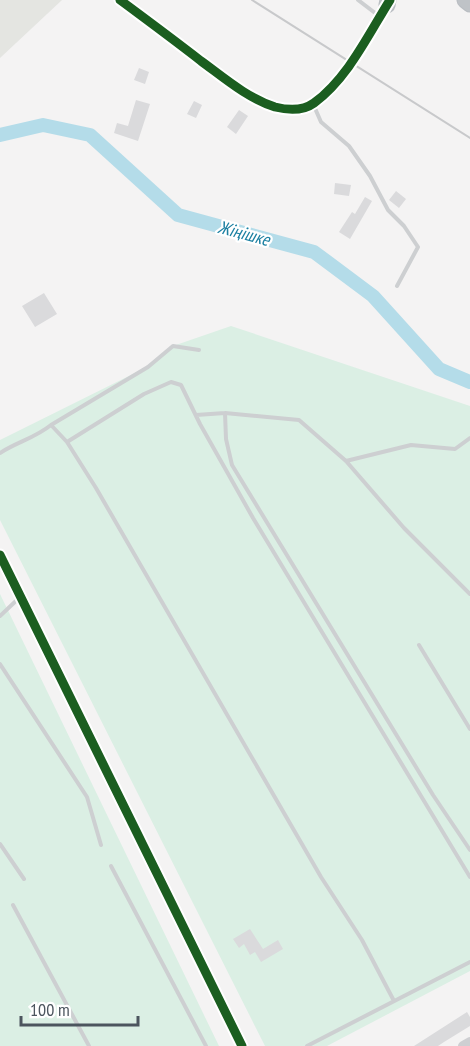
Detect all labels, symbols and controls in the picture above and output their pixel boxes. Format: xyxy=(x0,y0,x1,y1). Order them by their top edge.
water label: Жіңішке xyxy=(215,215,274,251)
scale bar xyxy=(21,989,138,1027)
text: 100 m xyxy=(30,998,70,1021)

